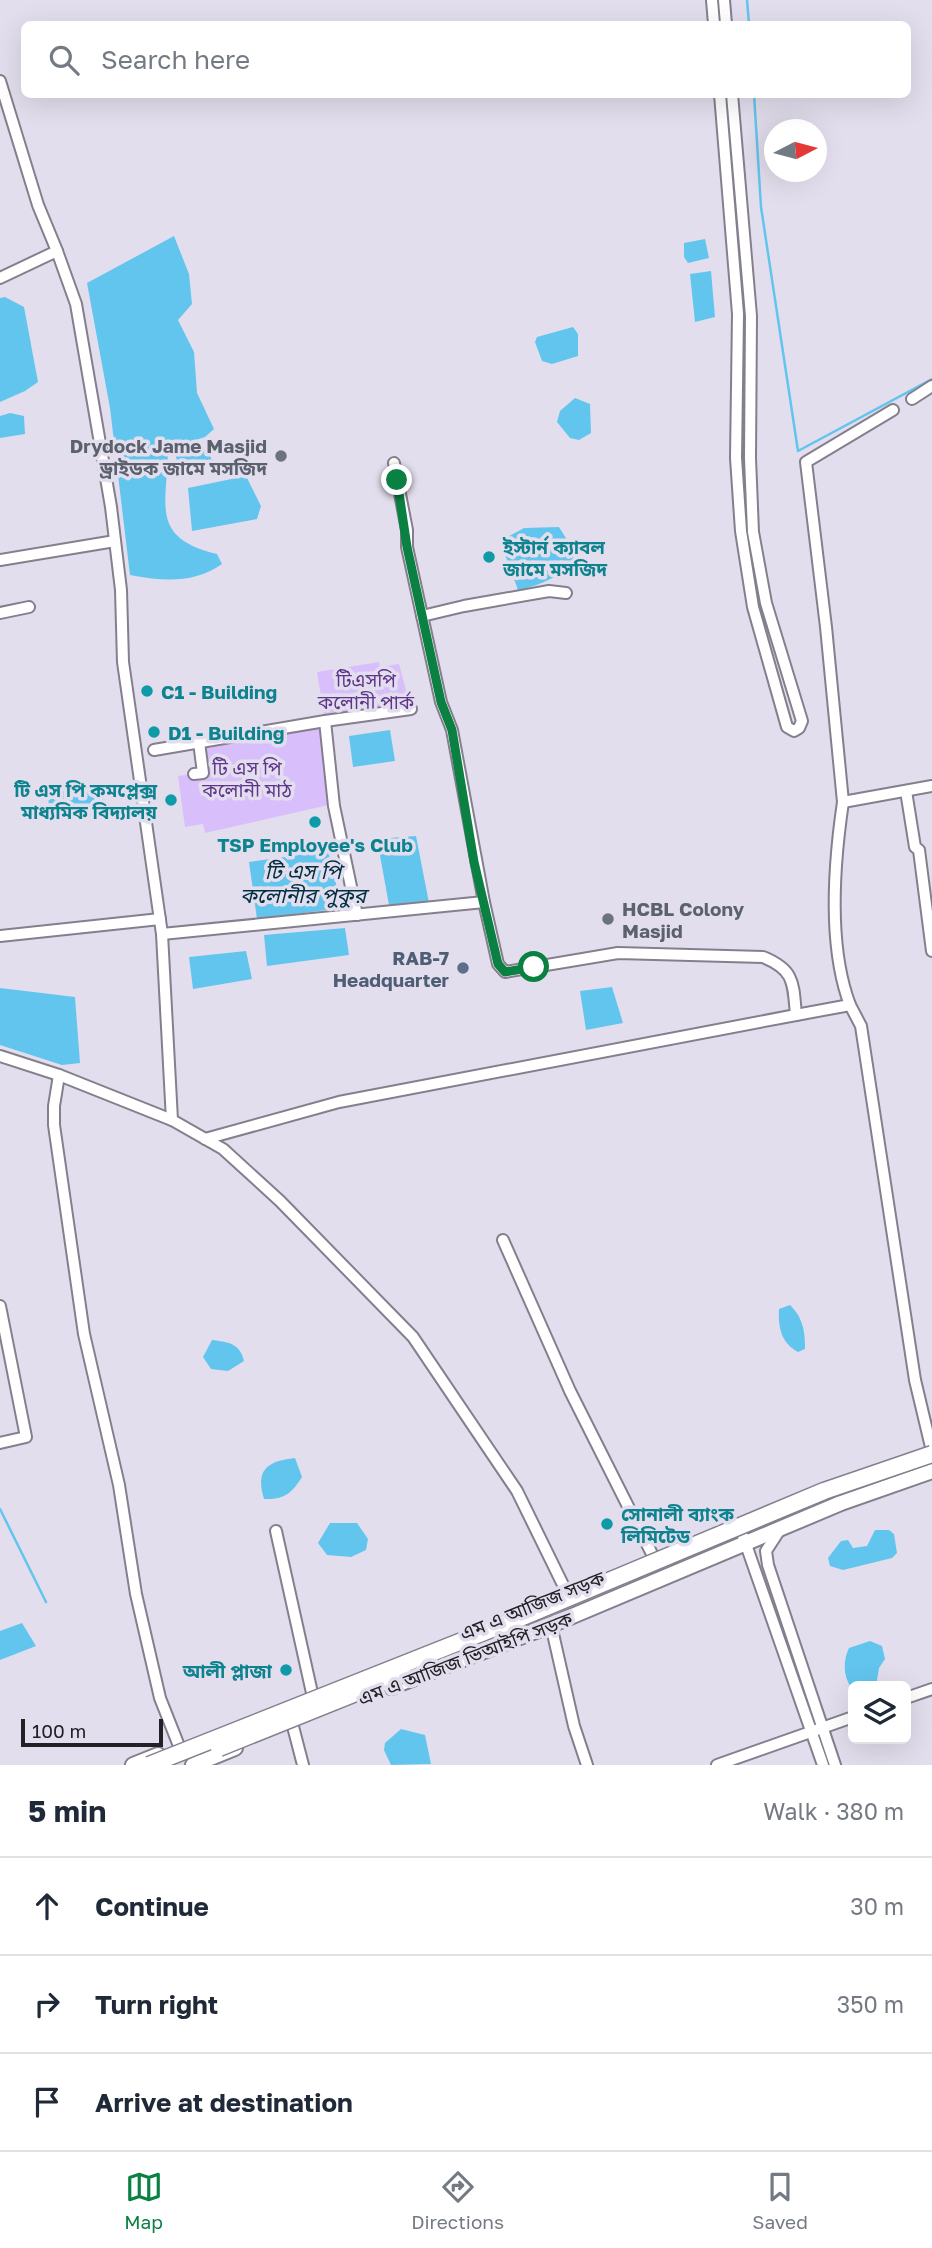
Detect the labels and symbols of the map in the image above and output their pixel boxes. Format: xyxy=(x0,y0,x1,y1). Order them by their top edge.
north arrow xyxy=(764,119,827,182)
place label: Drydock Jame Masjid ড্রাইডক জামে মসজিদ xyxy=(70,434,267,479)
marker: Drydock Jame Masjid ড্রাইডক জামে মসজিদ xyxy=(273,448,289,464)
route end xyxy=(381,464,412,495)
place label: ইস্টার্ন ক্যাবল জামে মসজিদ xyxy=(502,535,607,580)
marker: ইস্টার্ন ক্যাবল জামে মসজিদ xyxy=(481,549,497,565)
park label: টিএসপি কলোনী পার্ক xyxy=(317,668,415,713)
place label: C1 - Building xyxy=(161,680,277,703)
marker: C1 - Building xyxy=(139,683,155,699)
place label: D1 - Building xyxy=(168,721,284,744)
marker: D1 - Building xyxy=(146,724,162,740)
park label: টি এস পি কলোনী মাঠ xyxy=(201,756,292,801)
place label: টি এস পি কমপ্লেক্স মাধ্যমিক বিদ্যালয় xyxy=(13,778,158,823)
marker: টি এস পি কমপ্লেক্স মাধ্যমিক বিদ্যালয় xyxy=(163,792,179,808)
marker: TSP Employee's Club xyxy=(307,814,323,830)
place label: TSP Employee's Club xyxy=(217,833,413,856)
water label: টি এস পি কলোনীর পুকুর xyxy=(240,858,369,908)
place label: HCBL Colony Masjid xyxy=(622,897,745,942)
marker: HCBL Colony Masjid xyxy=(600,911,616,927)
place label: RAB-7 Headquarter xyxy=(333,946,450,991)
route start xyxy=(518,951,549,982)
marker: RAB-7 Headquarter xyxy=(455,960,471,976)
place label: সোনালী ব্যাংক লিমিটেড xyxy=(620,1502,735,1547)
marker: সোনালী ব্যাংক লিমিটেড xyxy=(599,1516,615,1532)
street label: এম এ আজিজ সড়ক xyxy=(456,1565,608,1645)
street label: এম এ আজিজ ভিআইপি সড়ক xyxy=(354,1606,576,1710)
place label: আলী প্লাজা xyxy=(182,1659,273,1682)
marker: আলী প্লাজা xyxy=(278,1662,294,1678)
scale bar xyxy=(21,1716,163,1748)

